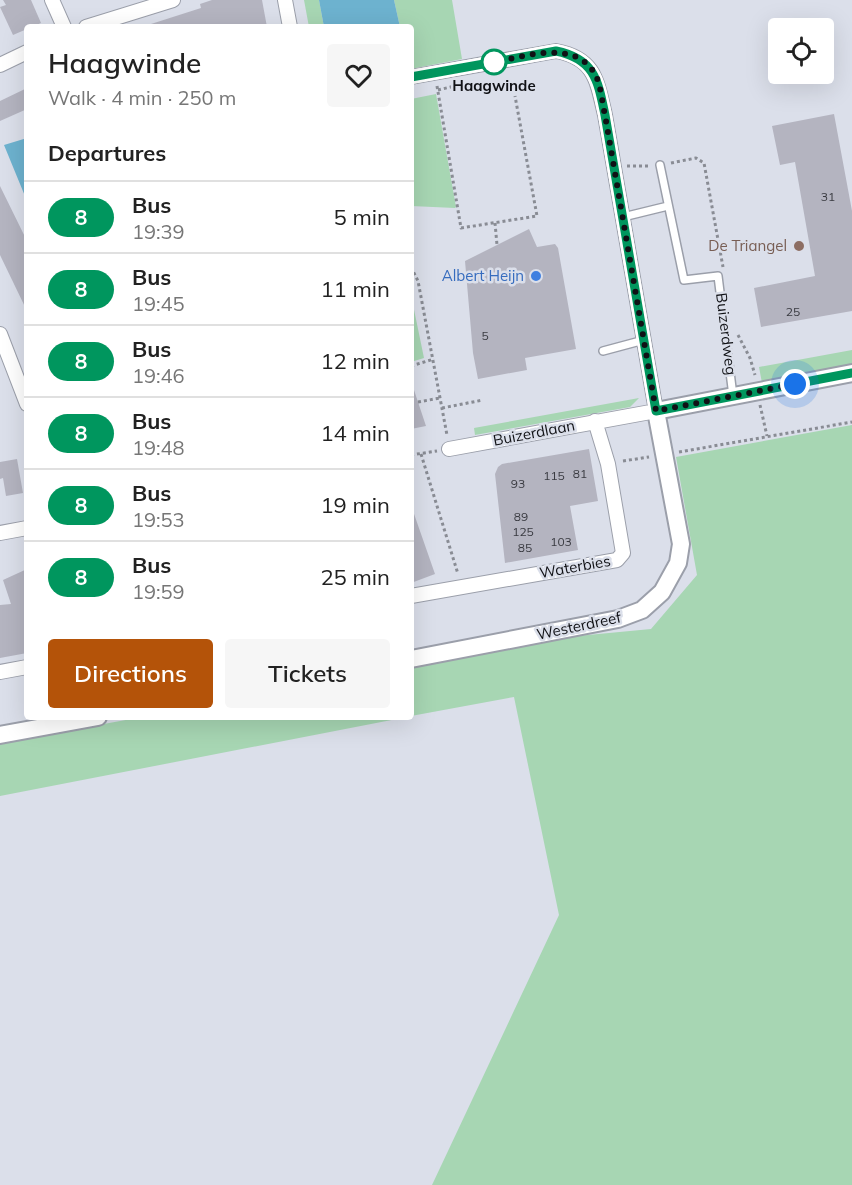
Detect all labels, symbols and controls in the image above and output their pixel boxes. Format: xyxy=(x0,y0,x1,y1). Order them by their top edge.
map controls xyxy=(768,18,834,84)
button: locate xyxy=(768,18,834,84)
button: heart xyxy=(327,44,390,107)
text: Haagwinde xyxy=(48,45,201,80)
marker: Haagwinde xyxy=(481,49,507,75)
place label: Haagwinde xyxy=(452,76,536,95)
text: Walk · 4 min · 250 m xyxy=(48,85,236,110)
text: Departures xyxy=(48,139,166,167)
house number: 31 xyxy=(821,189,835,204)
text: Bus xyxy=(132,191,171,219)
text: 5 min xyxy=(334,203,390,231)
text: 8 xyxy=(75,204,87,230)
text: 19:39 xyxy=(132,219,185,244)
place label: De Triangel xyxy=(708,236,787,255)
marker: De Triangel xyxy=(792,239,806,253)
text: Bus xyxy=(132,263,171,291)
place label: Albert Heijn xyxy=(442,266,524,285)
marker: Albert Heijn xyxy=(529,269,543,283)
text: 11 min xyxy=(320,275,390,303)
text: 8 xyxy=(75,276,87,302)
text: 19:45 xyxy=(132,291,185,316)
street label: Buizerdweg xyxy=(712,292,741,376)
house number: 25 xyxy=(786,304,800,319)
house number: 5 xyxy=(481,328,489,343)
text: Bus xyxy=(132,335,171,363)
text: 12 min xyxy=(320,347,390,375)
text: 8 xyxy=(75,348,87,374)
text: 19:46 xyxy=(132,363,185,388)
your location xyxy=(780,369,810,399)
text: Bus xyxy=(132,407,171,435)
street label: Buizerdlaan xyxy=(491,415,576,450)
text: 14 min xyxy=(320,419,390,447)
text: 8 xyxy=(75,420,87,446)
text: 19:48 xyxy=(132,435,185,460)
house number: 81 xyxy=(573,466,587,481)
house number: 115 xyxy=(543,468,565,483)
house number: 93 xyxy=(511,476,525,491)
text: Bus xyxy=(132,479,171,507)
text: 19 min xyxy=(320,491,390,519)
text: 8 xyxy=(75,492,87,518)
text: 19:53 xyxy=(132,507,185,532)
house number: 89 xyxy=(514,509,528,524)
house number: 125 xyxy=(512,524,534,539)
house number: 103 xyxy=(550,534,572,549)
house number: 85 xyxy=(518,540,532,555)
text: Bus xyxy=(132,551,171,579)
street label: Waterbies xyxy=(538,551,612,582)
text: 25 min xyxy=(320,563,390,591)
text: 8 xyxy=(75,564,87,590)
text: 19:59 xyxy=(132,579,185,604)
street label: Westerdreef xyxy=(535,607,624,644)
button: Directions xyxy=(48,639,213,708)
button: Tickets xyxy=(225,639,390,708)

